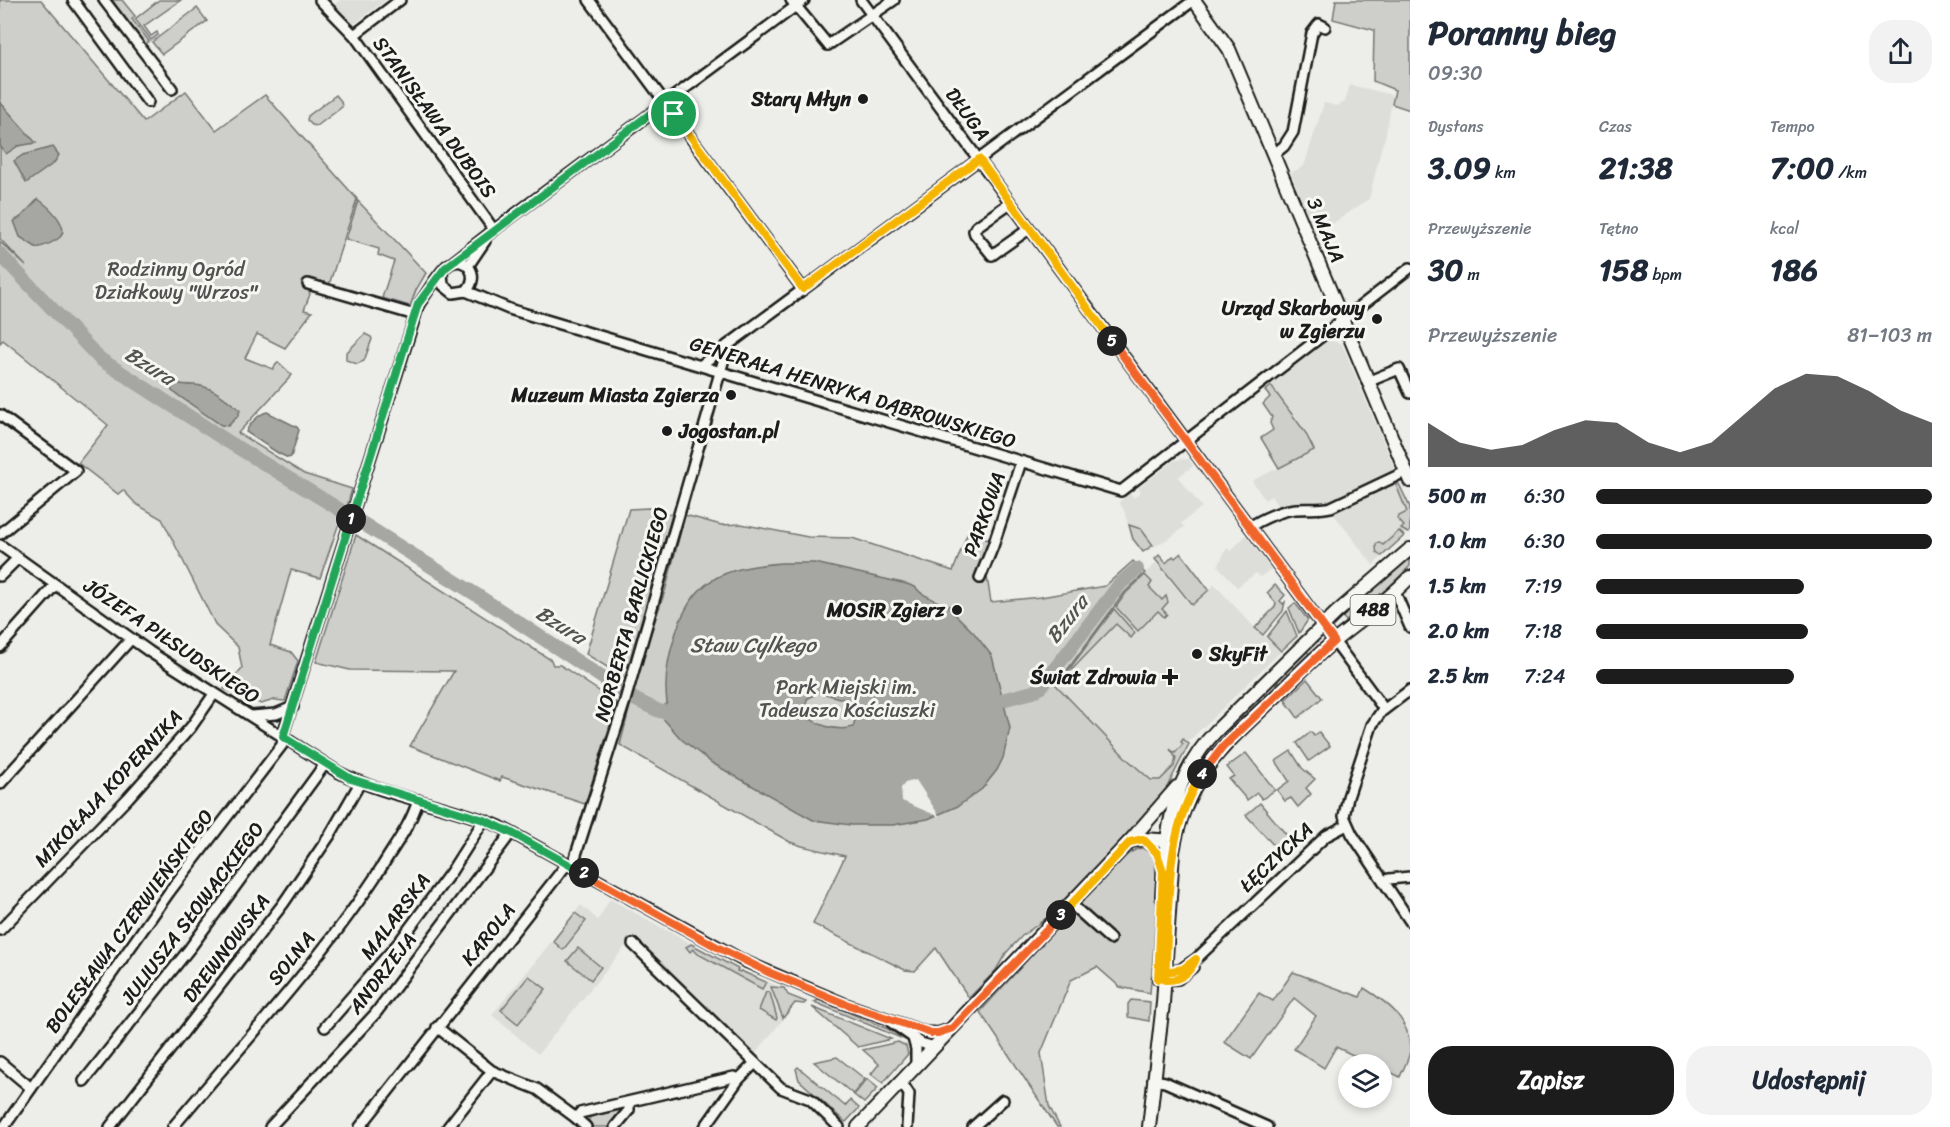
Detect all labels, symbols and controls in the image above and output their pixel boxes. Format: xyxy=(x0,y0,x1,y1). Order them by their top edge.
text: Poranny bieg xyxy=(1428,4,1617,62)
button: share xyxy=(1869,20,1932,83)
street label: STANISŁAWA DUBOIS xyxy=(363,29,506,206)
text: 09:30 xyxy=(1428,56,1483,91)
street label: DŁUGA xyxy=(936,80,999,149)
place label: Stary Młyn xyxy=(750,82,851,117)
pin xyxy=(648,88,699,139)
marker: Stary Młyn xyxy=(856,92,870,106)
icon: arrive xyxy=(657,97,690,130)
text: Dystans xyxy=(1428,112,1484,141)
text: Czas xyxy=(1599,112,1632,141)
text: Tempo xyxy=(1770,112,1815,141)
text: 3.09 xyxy=(1428,141,1491,195)
text: 21:38 xyxy=(1599,141,1673,195)
text: 7:00 xyxy=(1770,141,1834,195)
text: km xyxy=(1491,158,1516,187)
text: /km xyxy=(1834,158,1867,187)
street label: 3 MAJA xyxy=(1297,192,1354,268)
text: Przewyższenie xyxy=(1428,214,1532,243)
text: Tętno xyxy=(1599,214,1638,243)
text: kcal xyxy=(1770,214,1799,243)
text: 30 xyxy=(1428,243,1463,297)
text: 158 xyxy=(1599,243,1648,297)
text: 186 xyxy=(1770,243,1818,297)
park label: Rodzinny Ogród Działkowy "Wrzos" xyxy=(95,252,259,310)
text: m xyxy=(1463,260,1480,289)
text: bpm xyxy=(1648,260,1682,289)
place label: Urząd Skarbowy w Zgierzu xyxy=(1222,291,1366,349)
marker: Urząd Skarbowy w Zgierzu xyxy=(1370,312,1384,326)
text: Przewyższenie xyxy=(1428,318,1557,353)
text: 81–103 m xyxy=(1847,318,1932,353)
street label: GENERAŁA HENRYKA DĄBROWSKIEGO xyxy=(685,326,1020,459)
pin: 5 xyxy=(1097,326,1127,356)
text: 5 xyxy=(1107,326,1117,355)
water label: Bzura xyxy=(117,336,185,398)
place label: Muzeum Miasta Zgierza xyxy=(510,378,720,413)
marker: Muzeum Miasta Zgierza xyxy=(724,388,738,402)
place label: Jogostan.pl xyxy=(678,414,780,449)
marker: Jogostan.pl xyxy=(660,424,674,438)
street label: PARKOWA xyxy=(953,467,1016,561)
text: 500 m xyxy=(1428,479,1486,514)
text: 6:30 xyxy=(1524,479,1565,514)
street label: NORBERTA BARLICKIEGO xyxy=(584,503,679,726)
pin: 1 xyxy=(336,504,366,534)
text: 1 xyxy=(348,504,354,533)
text: 1.0 km xyxy=(1428,524,1486,559)
text: 6:30 xyxy=(1524,524,1565,559)
street label: JÓZEFA PIŁSUDSKIEGO xyxy=(75,569,267,714)
text: 1.5 km xyxy=(1428,569,1486,604)
text: 7:19 xyxy=(1524,569,1562,604)
water label: Bzura xyxy=(1036,584,1100,652)
place label: MOSiR Zgierz xyxy=(826,593,945,628)
water label: Bzura xyxy=(528,595,596,657)
road number: 488 xyxy=(1350,595,1396,625)
marker: MOSiR Zgierz xyxy=(950,603,964,617)
text: 2.0 km xyxy=(1428,614,1489,649)
text: 7:18 xyxy=(1524,614,1562,649)
water label: Staw Cylkego xyxy=(690,626,817,664)
place label: SkyFit xyxy=(1208,637,1269,672)
marker: SkyFit xyxy=(1190,647,1204,661)
text: 2.5 km xyxy=(1428,659,1489,694)
text: 7:24 xyxy=(1524,659,1566,694)
place label: Świat Zdrowia xyxy=(1029,660,1157,695)
marker: Świat Zdrowia xyxy=(1161,668,1179,686)
park label: Park Miejski im. Tadeusza Kościuszki xyxy=(759,670,937,728)
street label: MIKOŁAJA KOPERNIKA xyxy=(25,701,191,876)
pin: 4 xyxy=(1187,759,1217,789)
text: 4 xyxy=(1197,759,1207,788)
street label: BOLESŁAWA CZERWIEŃSKIEGO xyxy=(36,802,223,1041)
street label: ŁĘCZYCKA xyxy=(1231,813,1322,901)
street label: JULIUSZA SŁOWACKIEGO xyxy=(111,814,274,1014)
pin: 2 xyxy=(569,858,599,888)
text: 2 xyxy=(579,858,589,887)
street label: MALARSKA xyxy=(351,865,440,967)
street label: DREWNOWSKA xyxy=(173,886,279,1011)
street label: KAROLA xyxy=(452,895,525,974)
pin: 3 xyxy=(1046,900,1076,930)
text: 3 xyxy=(1057,900,1065,929)
street label: SOLNA xyxy=(258,923,324,993)
street label: ANDRZEJA xyxy=(338,925,426,1023)
button: Zapisz xyxy=(1428,1046,1674,1115)
button: Udostępnij xyxy=(1686,1046,1932,1115)
map controls xyxy=(1338,1054,1392,1108)
button: layers xyxy=(1338,1054,1392,1108)

